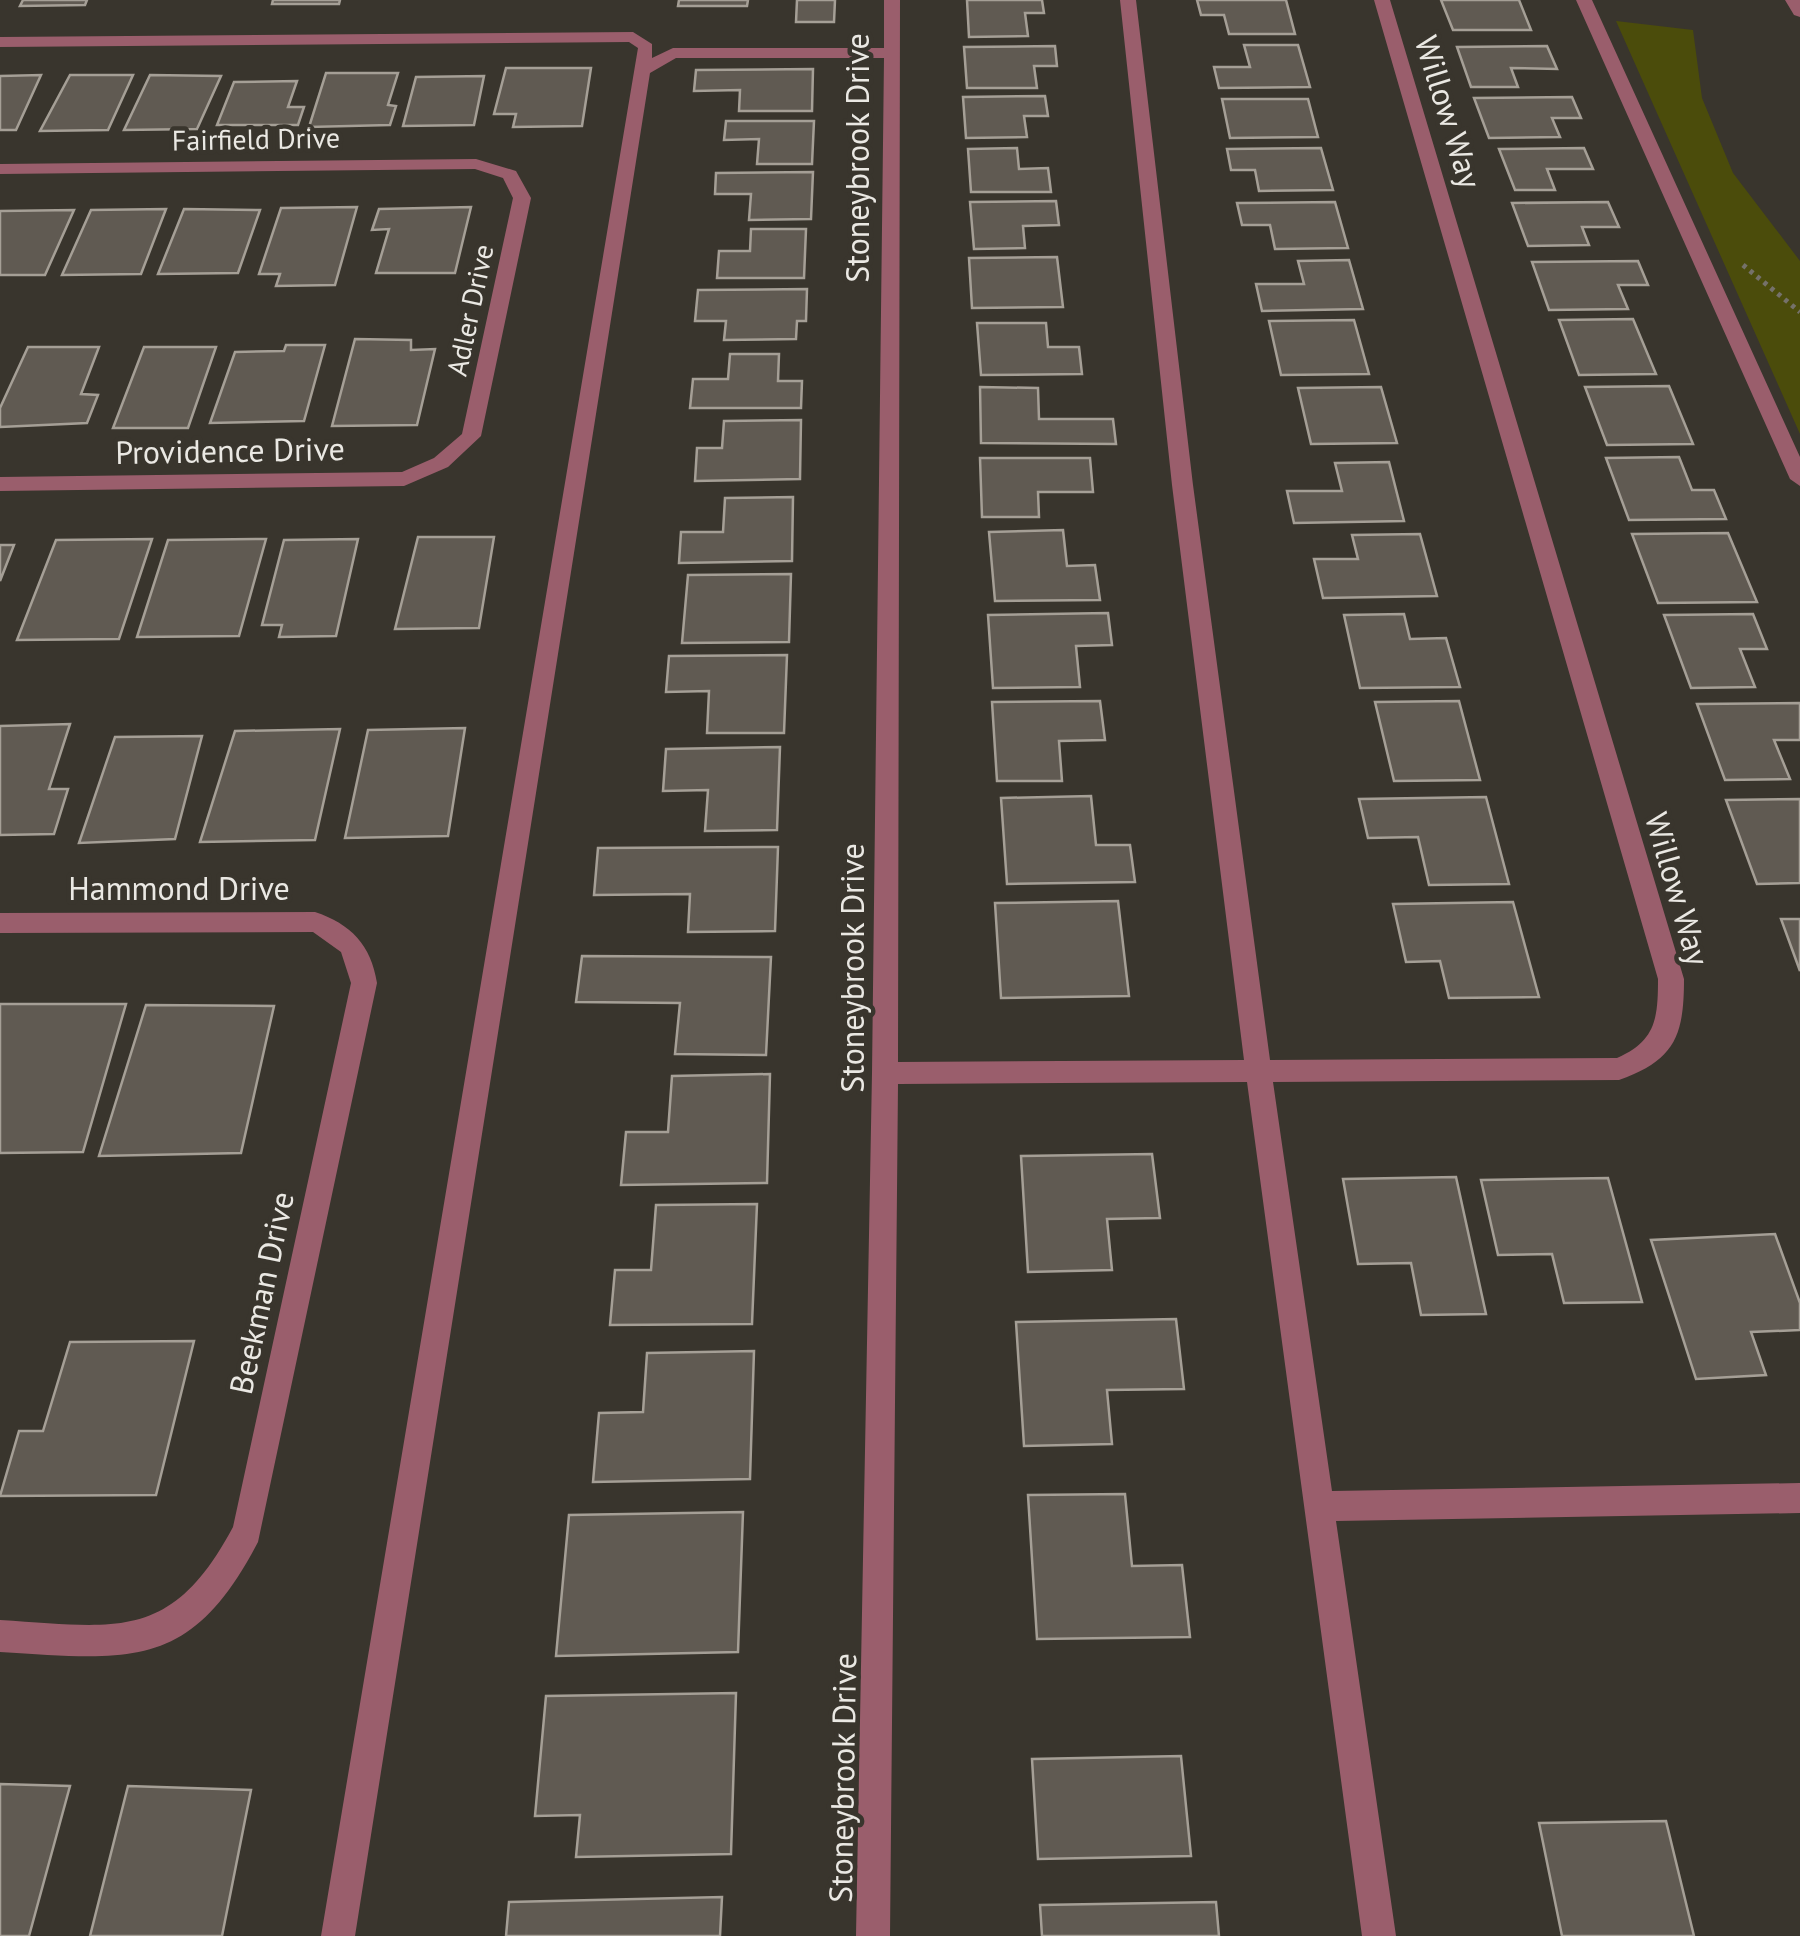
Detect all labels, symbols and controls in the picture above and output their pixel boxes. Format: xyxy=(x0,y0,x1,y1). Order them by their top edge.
street label: Willow Way xyxy=(1406,30,1492,193)
street label: Stoneybrook Drive xyxy=(836,33,878,283)
street label: Fairfield Drive xyxy=(172,119,340,158)
street label: Adler Drive xyxy=(438,241,501,379)
street label: Providence Drive xyxy=(115,427,345,473)
street label: Willow Way xyxy=(1636,807,1720,970)
street label: Stoneybrook Drive xyxy=(831,843,873,1093)
street label: Hammond Drive xyxy=(68,867,290,909)
street label: Beekman Drive xyxy=(219,1188,303,1398)
street label: Stoneybrook Drive xyxy=(819,1653,865,1903)

